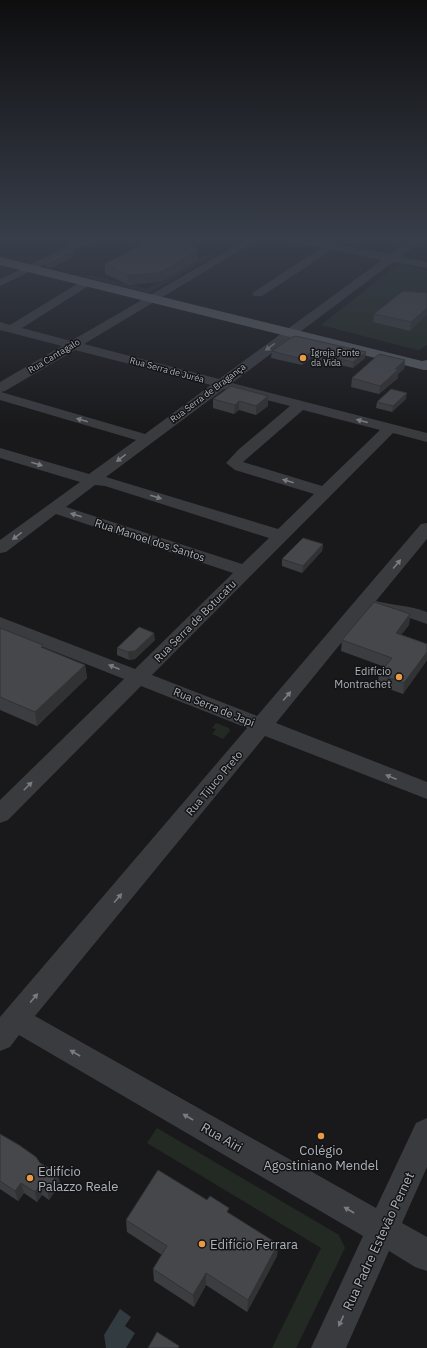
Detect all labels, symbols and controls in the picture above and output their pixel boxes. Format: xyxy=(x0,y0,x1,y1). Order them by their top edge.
street label: Rua Cantagalo xyxy=(26,336,82,375)
one-way arrow xyxy=(265,343,276,351)
place label: Igreja Fonte da Vida xyxy=(311,347,360,368)
marker: Igreja Fonte da Vida xyxy=(298,353,308,363)
street label: Rua Serra de Juréa xyxy=(129,354,206,385)
street label: Rua Serra de Bragança xyxy=(168,361,248,425)
one-way arrow xyxy=(76,417,88,423)
one-way arrow xyxy=(356,418,368,424)
one-way arrow xyxy=(116,454,126,462)
one-way arrow xyxy=(32,461,44,467)
one-way arrow xyxy=(282,478,294,484)
one-way arrow xyxy=(150,494,162,500)
one-way arrow xyxy=(69,512,81,518)
street label: Rua Manoel dos Santos xyxy=(93,516,207,564)
one-way arrow xyxy=(11,531,22,540)
one-way arrow xyxy=(392,559,401,569)
street label: Rua Serra de Botucatu xyxy=(151,577,239,665)
one-way arrow xyxy=(107,664,119,670)
place label: Edifício Montrachet xyxy=(334,664,391,691)
marker: Edifício Montrachet xyxy=(394,672,404,682)
street label: Rua Serra de Japi xyxy=(171,684,257,730)
one-way arrow xyxy=(282,691,291,701)
street label: Rua Tijuco Preto xyxy=(183,748,245,818)
one-way arrow xyxy=(384,773,396,779)
one-way arrow xyxy=(23,781,33,791)
one-way arrow xyxy=(113,893,122,903)
one-way arrow xyxy=(30,992,39,1003)
one-way arrow xyxy=(69,1049,81,1056)
one-way arrow xyxy=(182,1114,193,1121)
street label: Rua Airi xyxy=(198,1119,246,1156)
marker: Colégio Agostiniano Mendel xyxy=(316,1131,326,1141)
place label: Colégio Agostiniano Mendel xyxy=(263,1142,379,1174)
place label: Edifício Palazzo Reale xyxy=(38,1163,118,1195)
street label: Rua Padre Estevão Pernet xyxy=(339,1169,418,1313)
marker: Edifício Palazzo Reale xyxy=(25,1173,35,1183)
one-way arrow xyxy=(343,1206,355,1213)
place label: Edifício Ferrara xyxy=(210,1236,298,1253)
marker: Edifício Ferrara xyxy=(197,1239,207,1249)
one-way arrow xyxy=(337,1316,343,1328)

